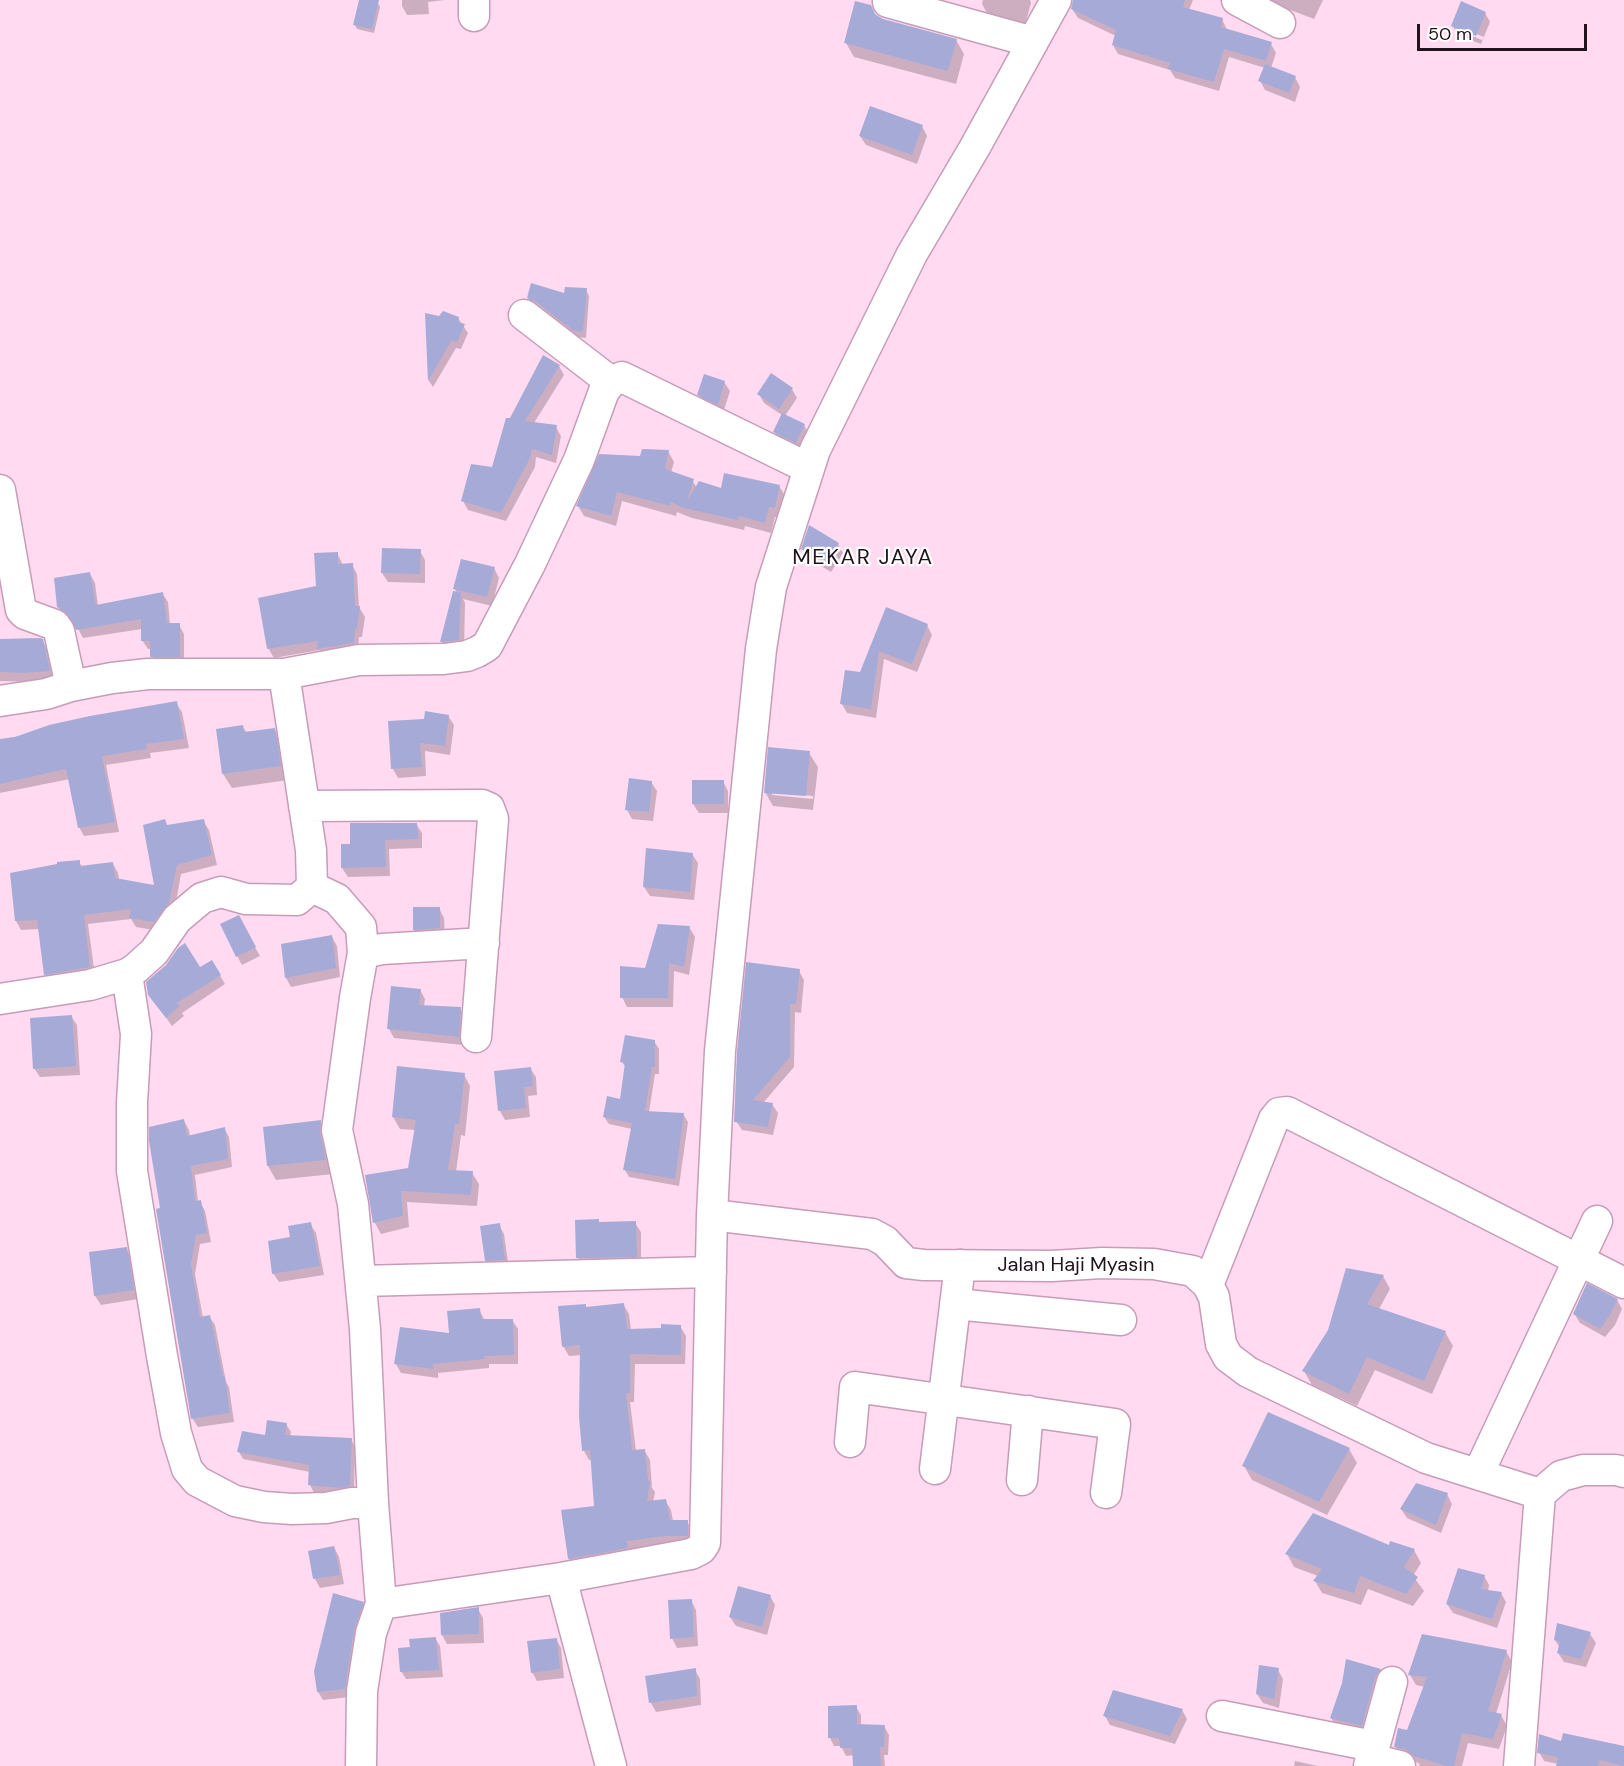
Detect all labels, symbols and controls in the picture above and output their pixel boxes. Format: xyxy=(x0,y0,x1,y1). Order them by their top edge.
scale bar xyxy=(1420,12,1590,50)
text: 50 m xyxy=(1428,22,1472,46)
district label: MEKAR JAYA xyxy=(792,545,934,571)
street label: Jalan Haji Myasin xyxy=(997,1254,1155,1278)

